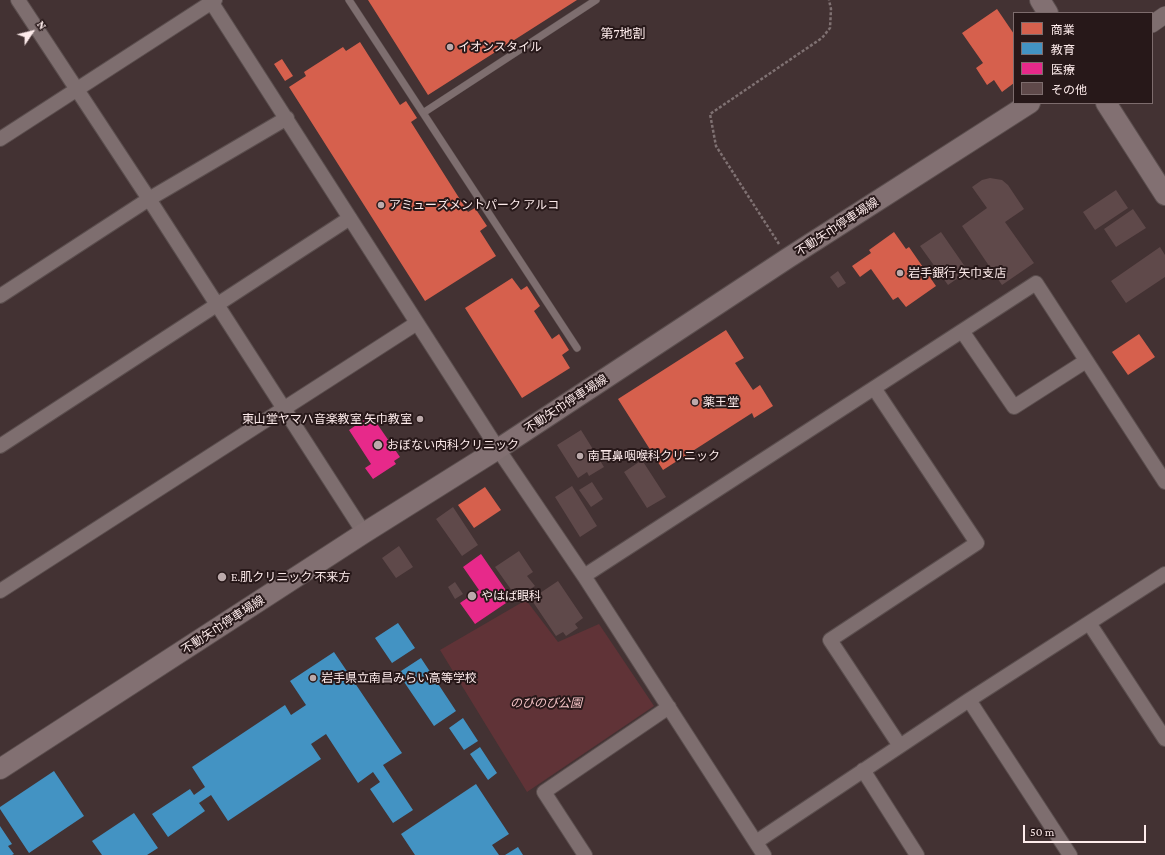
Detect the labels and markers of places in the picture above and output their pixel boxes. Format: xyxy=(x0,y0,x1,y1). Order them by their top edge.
place label: イオンスタイル xyxy=(458,40,542,54)
marker: イオンスタイル xyxy=(445,42,455,52)
place label: アミューズメントパーク アルコ xyxy=(389,198,559,212)
marker: アミューズメントパーク アルコ xyxy=(376,200,386,210)
place label: 岩手銀行 矢巾支店 xyxy=(908,266,1006,280)
marker: 岩手銀行 矢巾支店 xyxy=(895,268,905,278)
place label: 薬王堂 xyxy=(703,395,739,409)
marker: 薬王堂 xyxy=(690,397,700,407)
place label: 東山堂ヤマハ音楽教室 矢巾教室 xyxy=(242,412,412,426)
marker: 東山堂ヤマハ音楽教室 矢巾教室 xyxy=(415,414,425,424)
place label: おぼない内科クリニック xyxy=(387,438,519,452)
marker: おぼない内科クリニック xyxy=(372,439,384,451)
place label: 南耳鼻咽喉科クリニック xyxy=(588,449,720,463)
marker: 南耳鼻咽喉科クリニック xyxy=(575,451,585,461)
place label: E.肌クリニック 不来方 xyxy=(231,570,351,584)
marker: E.肌クリニック 不来方 xyxy=(216,571,228,583)
place label: やはば眼科 xyxy=(481,589,541,603)
marker: やはば眼科 xyxy=(466,590,478,602)
place label: 岩手県立南昌みらい高等学校 xyxy=(321,671,477,685)
marker: 岩手県立南昌みらい高等学校 xyxy=(308,673,318,683)

